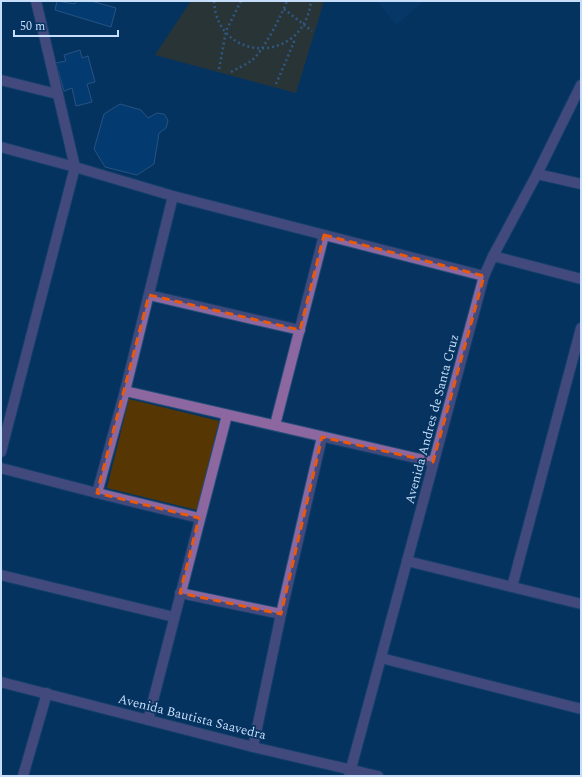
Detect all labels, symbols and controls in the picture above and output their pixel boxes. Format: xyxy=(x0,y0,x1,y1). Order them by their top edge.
scale bar xyxy=(14,12,118,38)
text: 50 m xyxy=(20,17,45,36)
street label: Avenida Andres de Santa Cruz xyxy=(400,332,464,506)
street label: Avenida Bautista Saavedra xyxy=(116,689,269,745)

